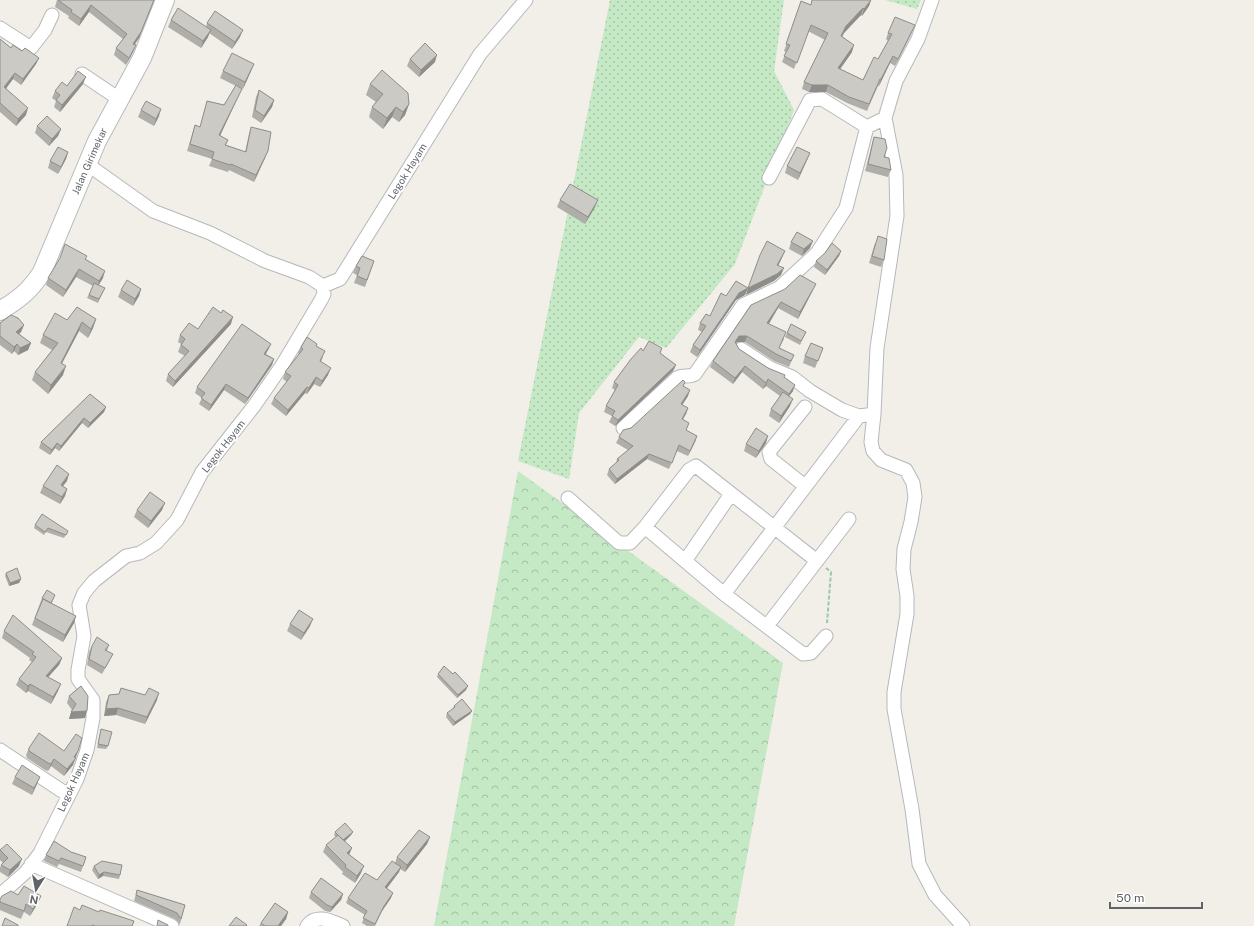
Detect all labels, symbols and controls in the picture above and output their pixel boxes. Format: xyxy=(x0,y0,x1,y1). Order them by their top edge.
street label: Jalan Girimekar xyxy=(69,126,109,196)
street label: Legok Hayam xyxy=(385,141,429,201)
street label: Legok Hayam xyxy=(199,417,247,475)
street label: Legok Hayam xyxy=(55,751,91,813)
north arrow xyxy=(16,870,56,910)
scale bar xyxy=(1110,884,1202,910)
text: 50 m xyxy=(1116,891,1144,905)
text: N xyxy=(29,893,39,907)

